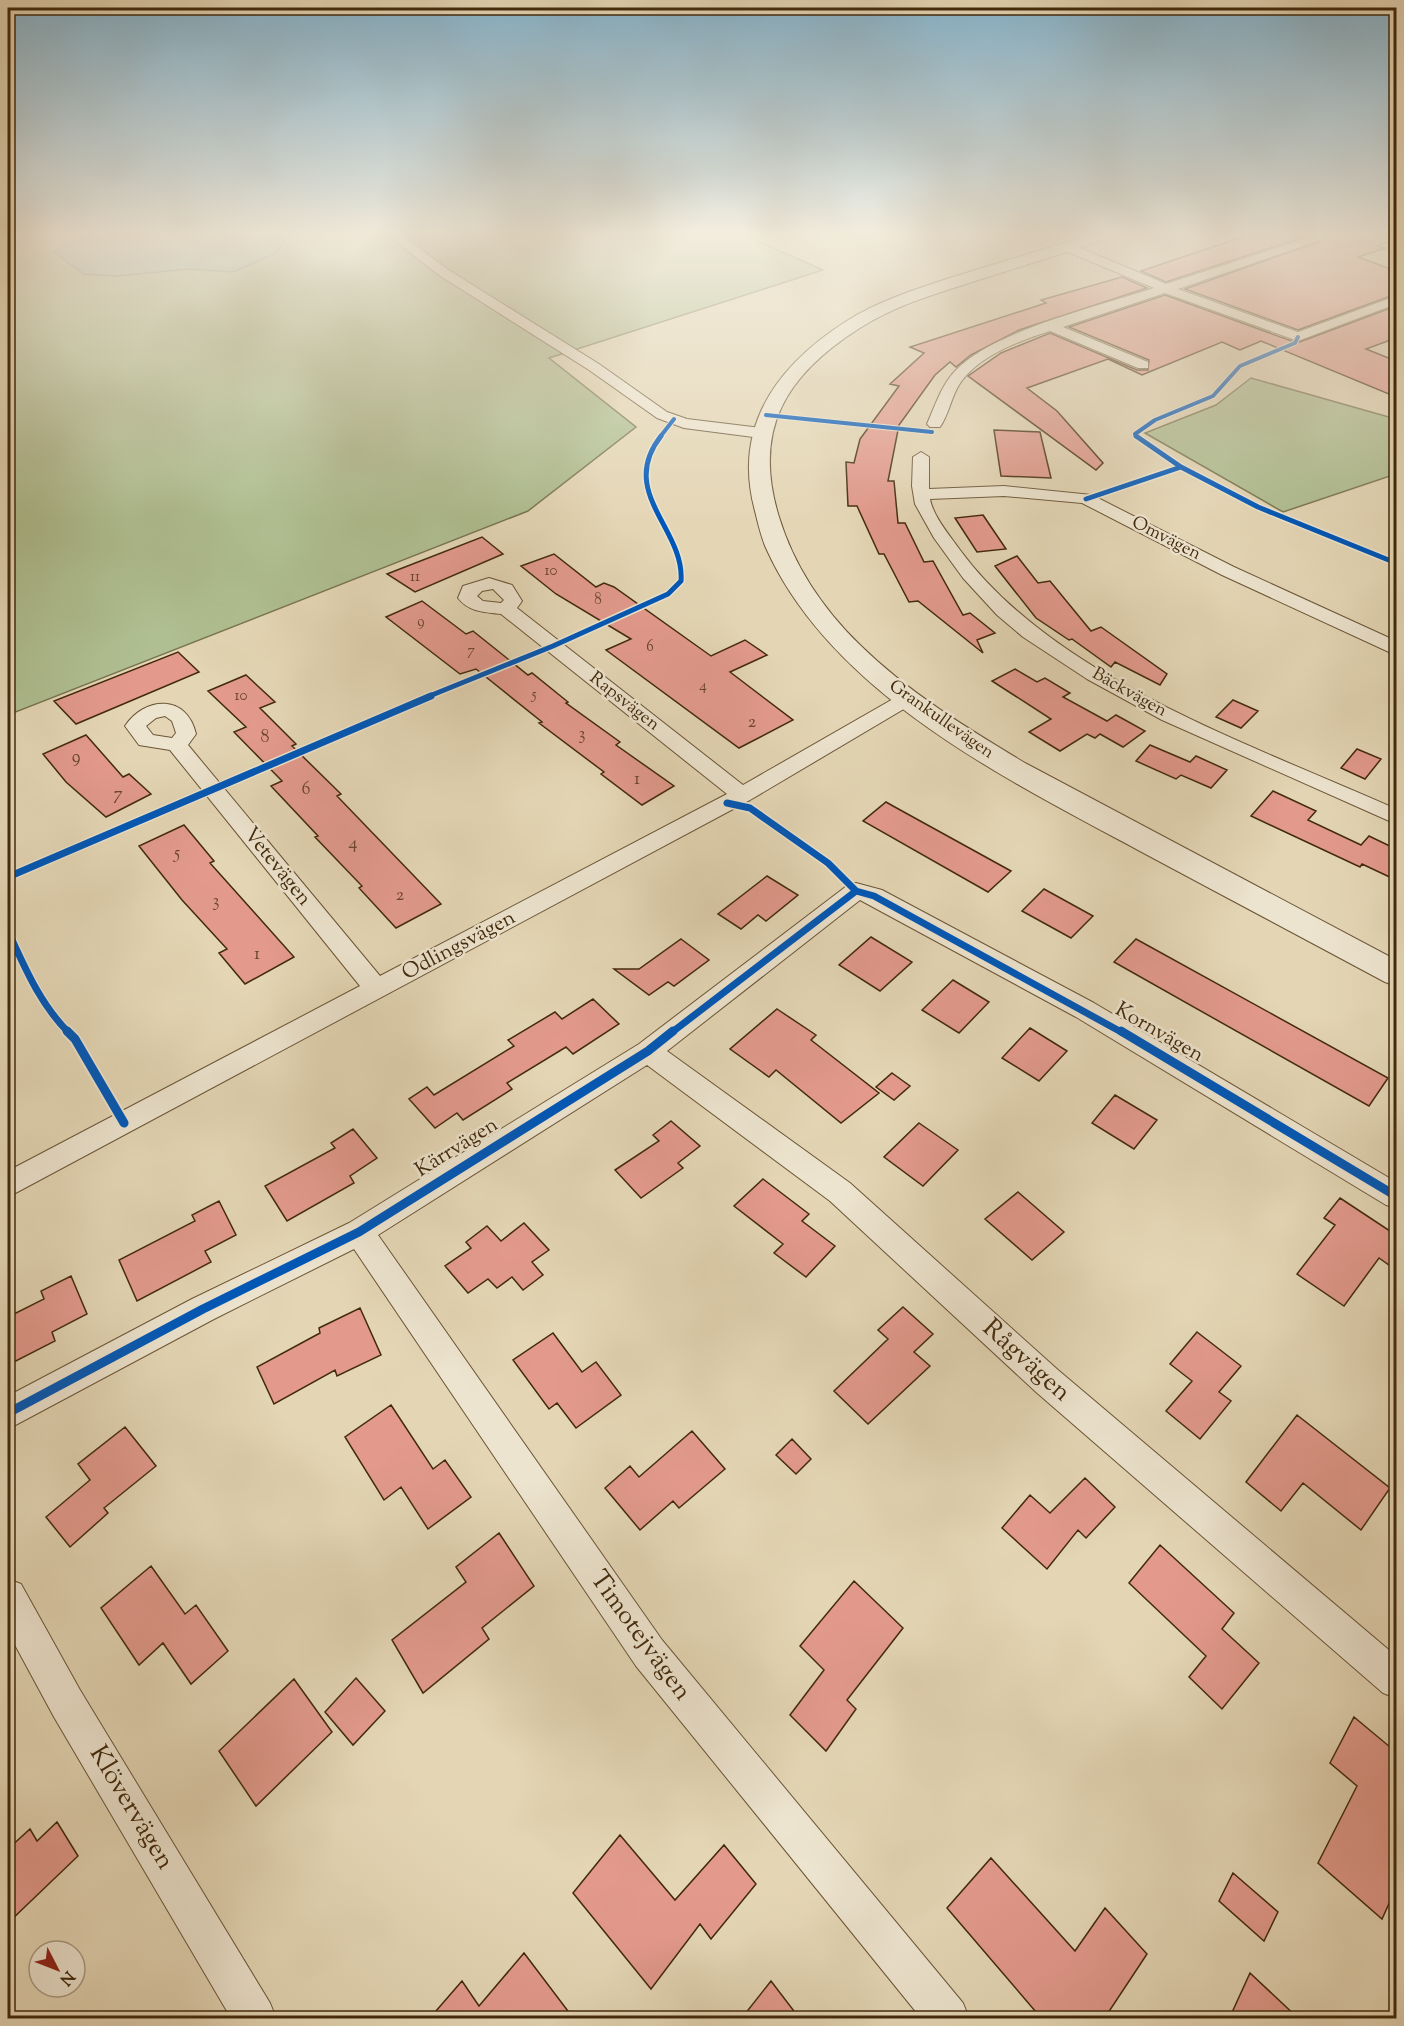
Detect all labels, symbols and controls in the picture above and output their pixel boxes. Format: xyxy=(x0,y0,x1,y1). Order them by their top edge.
street label: Omvägen xyxy=(1127,510,1206,568)
house number: 10 xyxy=(545,561,558,582)
house number: 11 xyxy=(410,567,420,588)
house number: 8 xyxy=(594,590,602,611)
house number: 9 xyxy=(417,612,425,633)
house number: 6 xyxy=(646,637,654,658)
house number: 7 xyxy=(467,641,475,662)
street label: Bäckvägen xyxy=(1087,662,1172,724)
street label: Rapsvägen xyxy=(583,666,665,738)
street label: Grankullevägen xyxy=(883,674,999,766)
house number: 4 xyxy=(699,676,707,697)
house number: 5 xyxy=(530,685,537,706)
house number: 10 xyxy=(235,686,248,707)
house number: 2 xyxy=(748,710,757,736)
house number: 3 xyxy=(578,722,586,748)
house number: 8 xyxy=(261,725,270,751)
house number: 9 xyxy=(72,745,81,771)
house number: 1 xyxy=(634,767,640,793)
house number: 6 xyxy=(302,777,311,803)
house number: 7 xyxy=(113,782,123,808)
street label: Vetevägen xyxy=(236,821,318,913)
house number: 4 xyxy=(348,831,358,857)
house number: 5 xyxy=(173,841,180,867)
house number: 2 xyxy=(396,883,405,909)
house number: 3 xyxy=(212,889,220,915)
street label: Odlingsvägen xyxy=(397,903,521,989)
house number: 1 xyxy=(254,942,260,968)
street label: Kornvägen xyxy=(1109,995,1209,1071)
street label: Kärrvägen xyxy=(410,1111,504,1185)
street label: Rågvägen xyxy=(973,1311,1079,1411)
street label: Timotejvägen xyxy=(580,1563,700,1709)
street label: Klövervägen xyxy=(79,1739,183,1877)
north arrow xyxy=(27,1939,87,1999)
text: N xyxy=(53,1965,79,1990)

